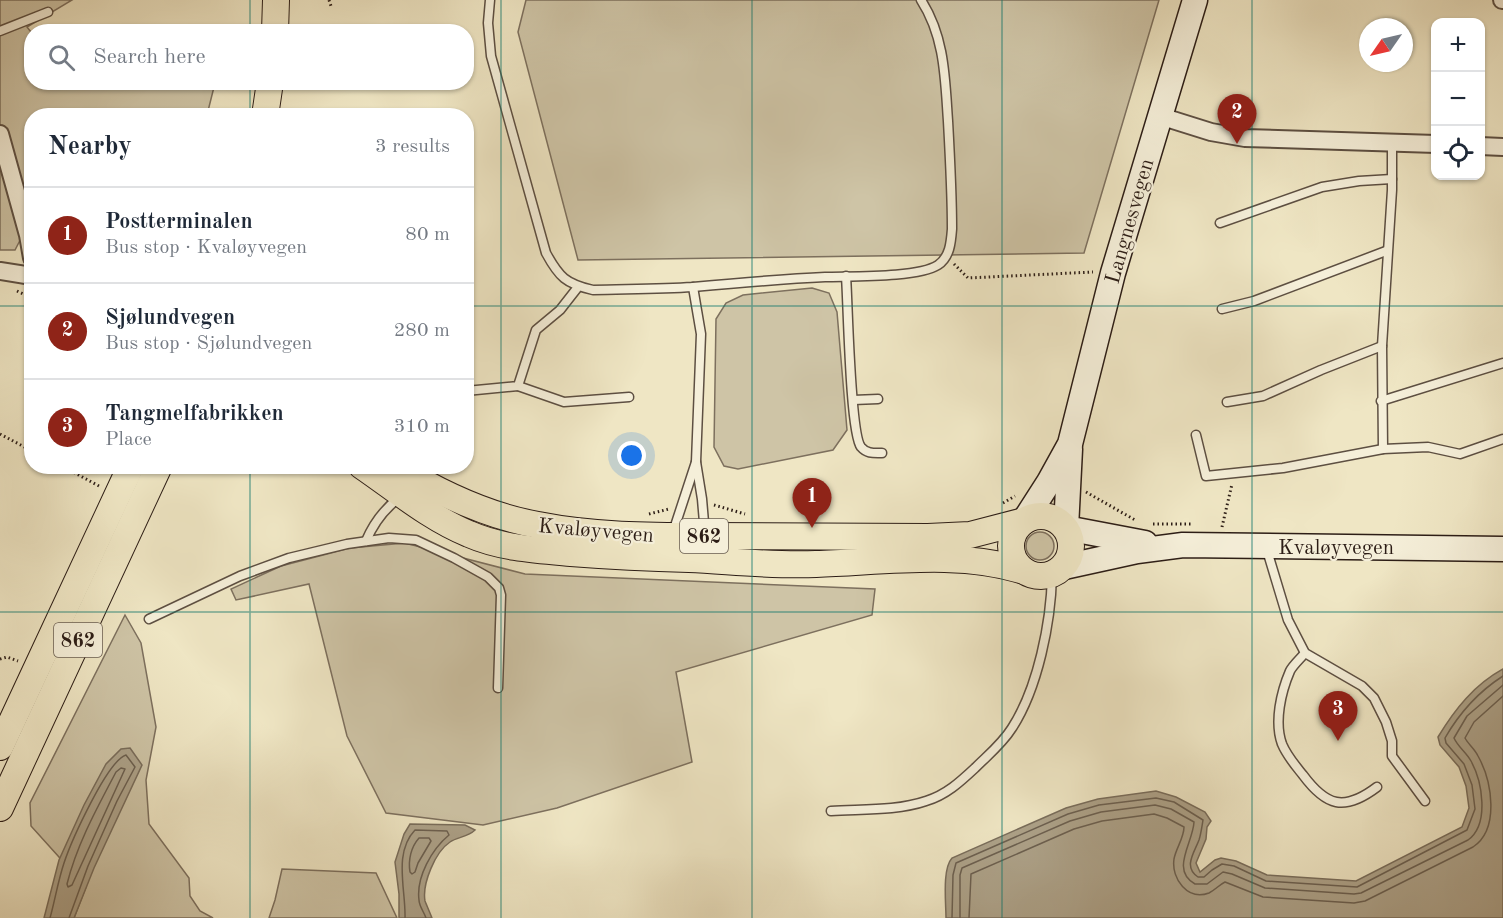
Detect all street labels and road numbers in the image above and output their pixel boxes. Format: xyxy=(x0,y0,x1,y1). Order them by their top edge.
street label: Langnesvegen xyxy=(1103,156,1158,286)
street label: Kvaløyvegen xyxy=(537,516,655,547)
road number: 862 xyxy=(680,519,728,553)
street label: Kvaløyvegen xyxy=(1278,538,1394,559)
road number: 862 xyxy=(54,623,102,657)

